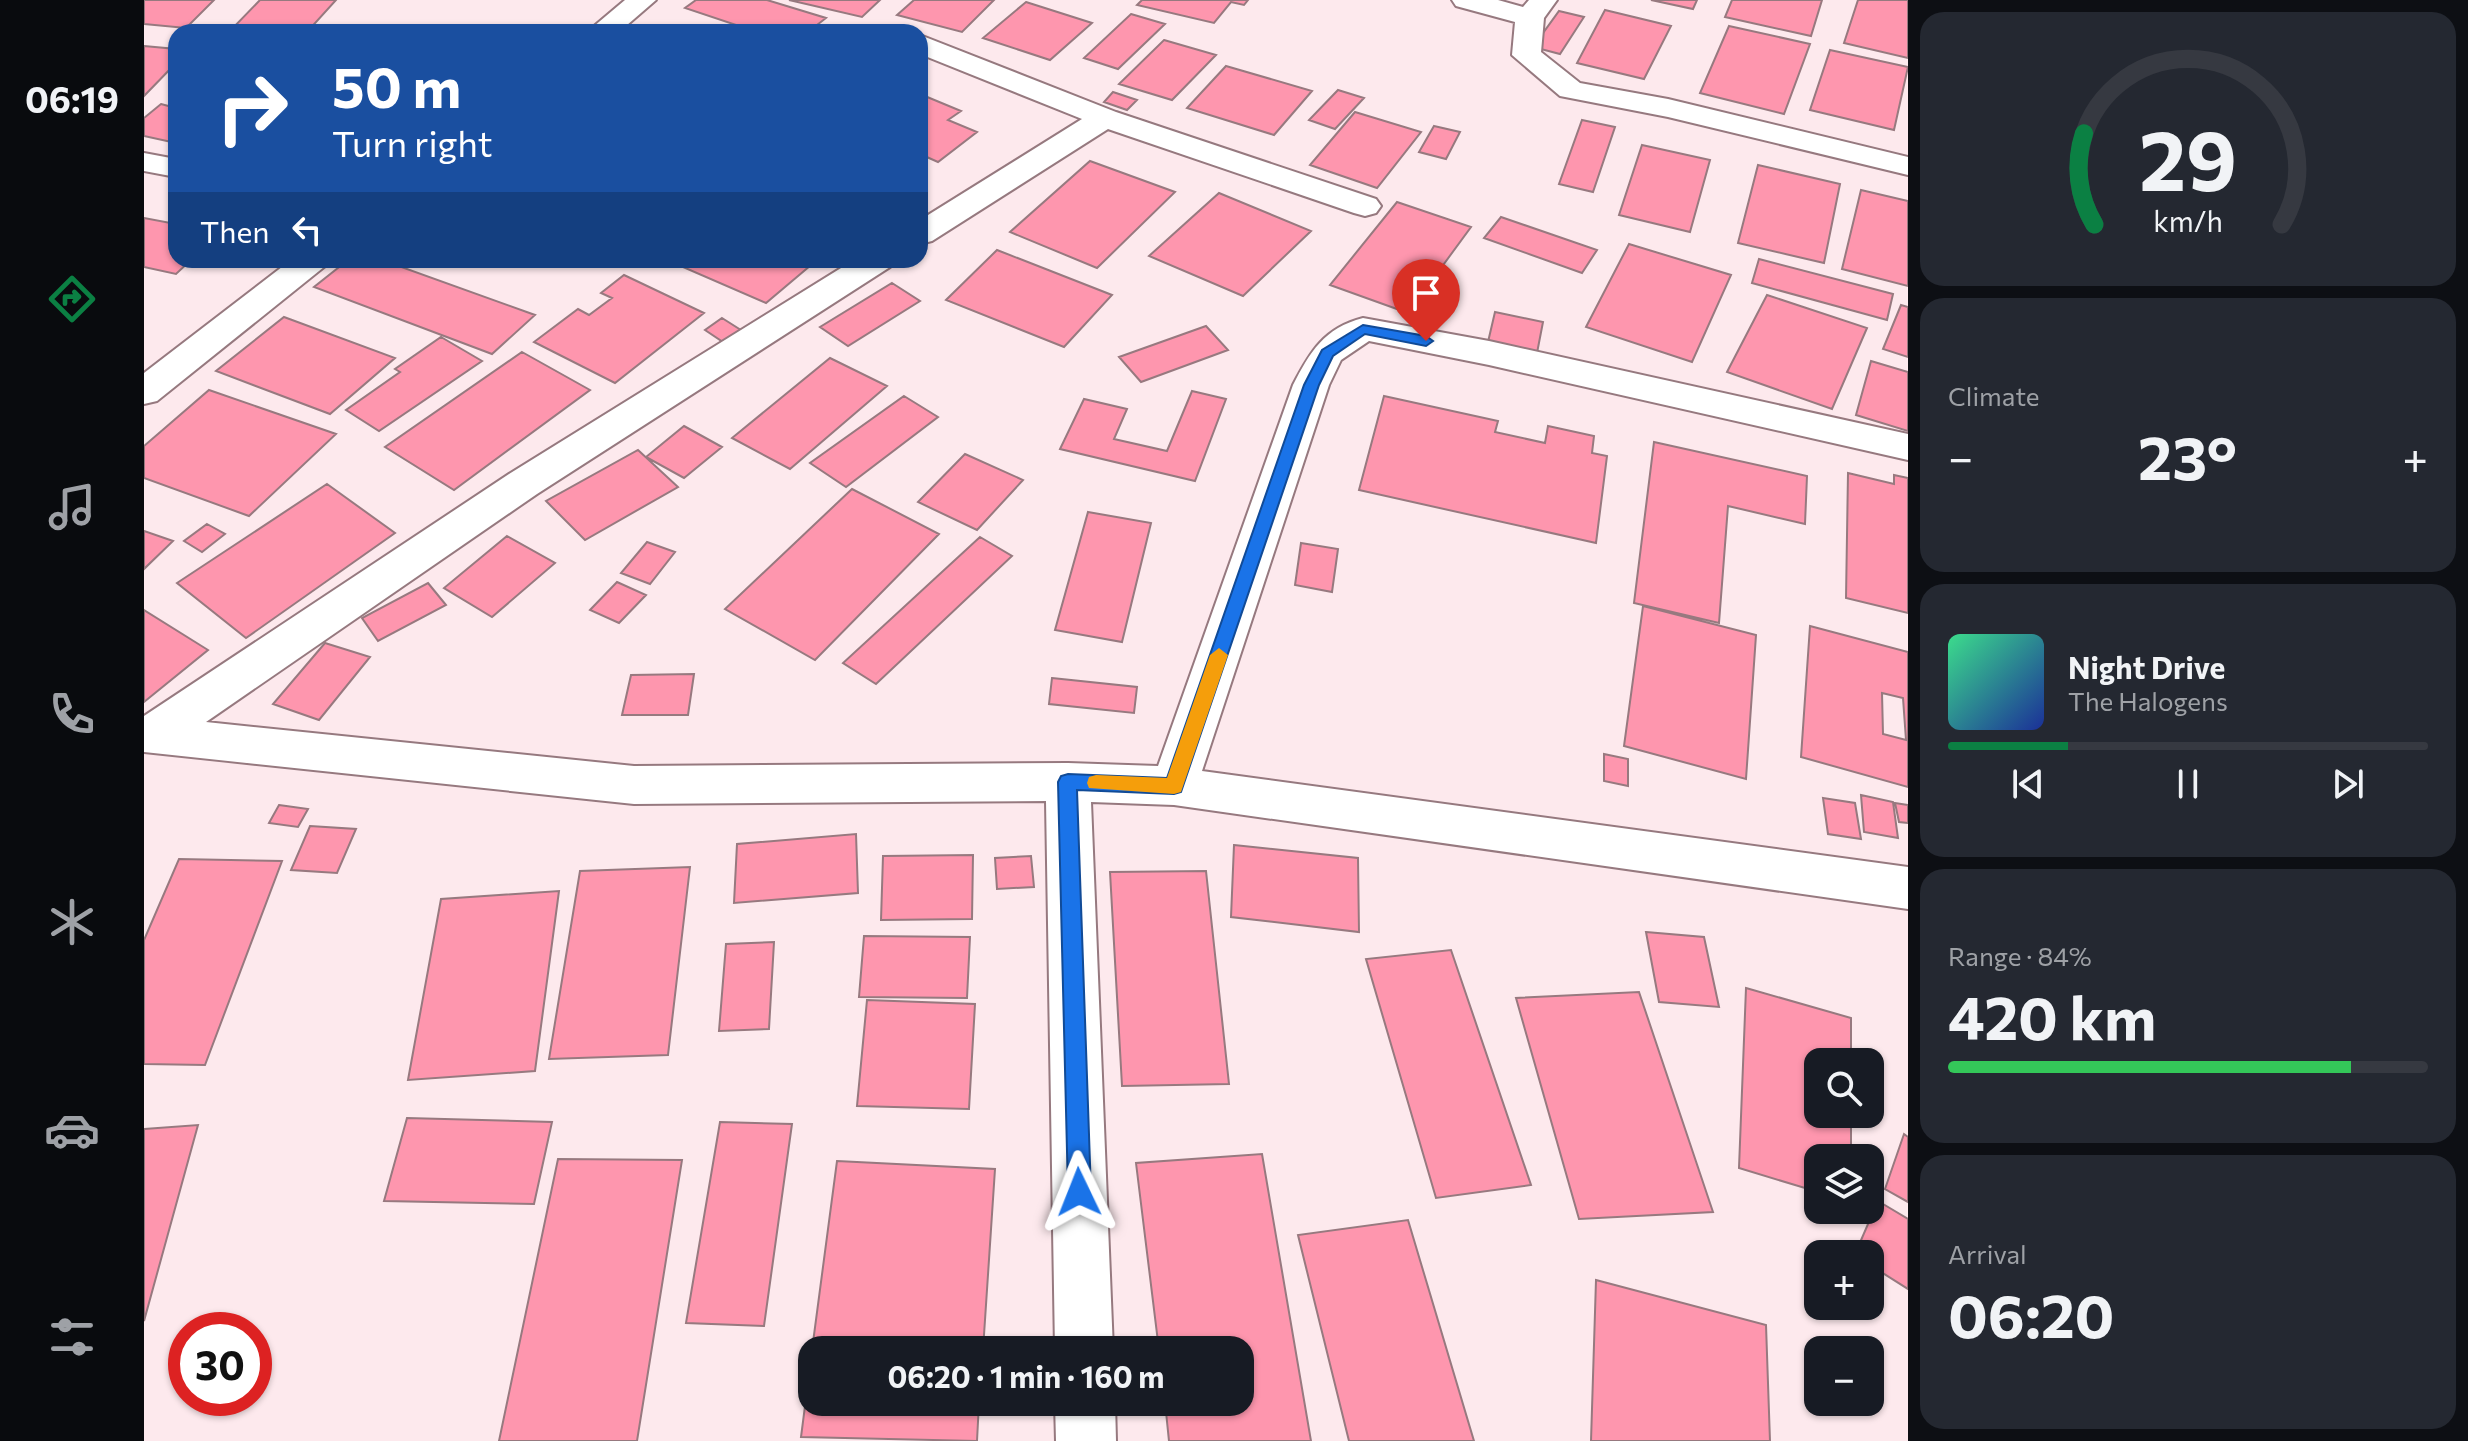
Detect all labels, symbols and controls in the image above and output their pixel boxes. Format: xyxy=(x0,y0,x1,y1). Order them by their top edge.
text: 50 m xyxy=(332,51,461,120)
icon: right xyxy=(200,56,304,160)
text: 06:19 xyxy=(25,76,119,120)
text: 29 xyxy=(2139,105,2237,207)
text: Turn right xyxy=(332,120,493,164)
text: km/h xyxy=(2153,203,2223,238)
icon: left xyxy=(285,208,329,252)
text: Then xyxy=(200,212,269,249)
pin xyxy=(1392,259,1460,341)
icon: directions xyxy=(44,271,100,327)
icon: arrive xyxy=(1404,271,1448,315)
text: Climate xyxy=(1948,380,2040,411)
text: 23° xyxy=(2138,419,2237,492)
text: − xyxy=(1948,429,1973,483)
text: + xyxy=(2402,429,2428,483)
icon: music xyxy=(44,479,100,535)
text: Night Drive xyxy=(2068,648,2225,685)
text: The Halogens xyxy=(2068,685,2228,716)
icon: phone xyxy=(44,686,100,742)
icon: previous xyxy=(2006,762,2050,806)
icon: pause xyxy=(2166,762,2210,806)
icon: next xyxy=(2326,762,2370,806)
icon: climate xyxy=(44,894,100,950)
text: Range · 84% xyxy=(1948,940,2092,971)
text: 420 km xyxy=(1948,979,2156,1052)
map controls xyxy=(1804,1048,1884,1416)
button: search xyxy=(1804,1048,1884,1128)
icon: car xyxy=(44,1102,100,1158)
button: layers xyxy=(1804,1144,1884,1224)
position arrow xyxy=(1037,1150,1121,1234)
text: Arrival xyxy=(1948,1238,2027,1269)
button: + xyxy=(1804,1240,1884,1320)
text: 06:20 xyxy=(1948,1277,2114,1350)
icon: filters xyxy=(44,1309,100,1365)
speed limit sign: 30 xyxy=(168,1312,272,1416)
button: − xyxy=(1804,1336,1884,1416)
text: 06:20 · 1 min · 160 m xyxy=(887,1357,1165,1394)

